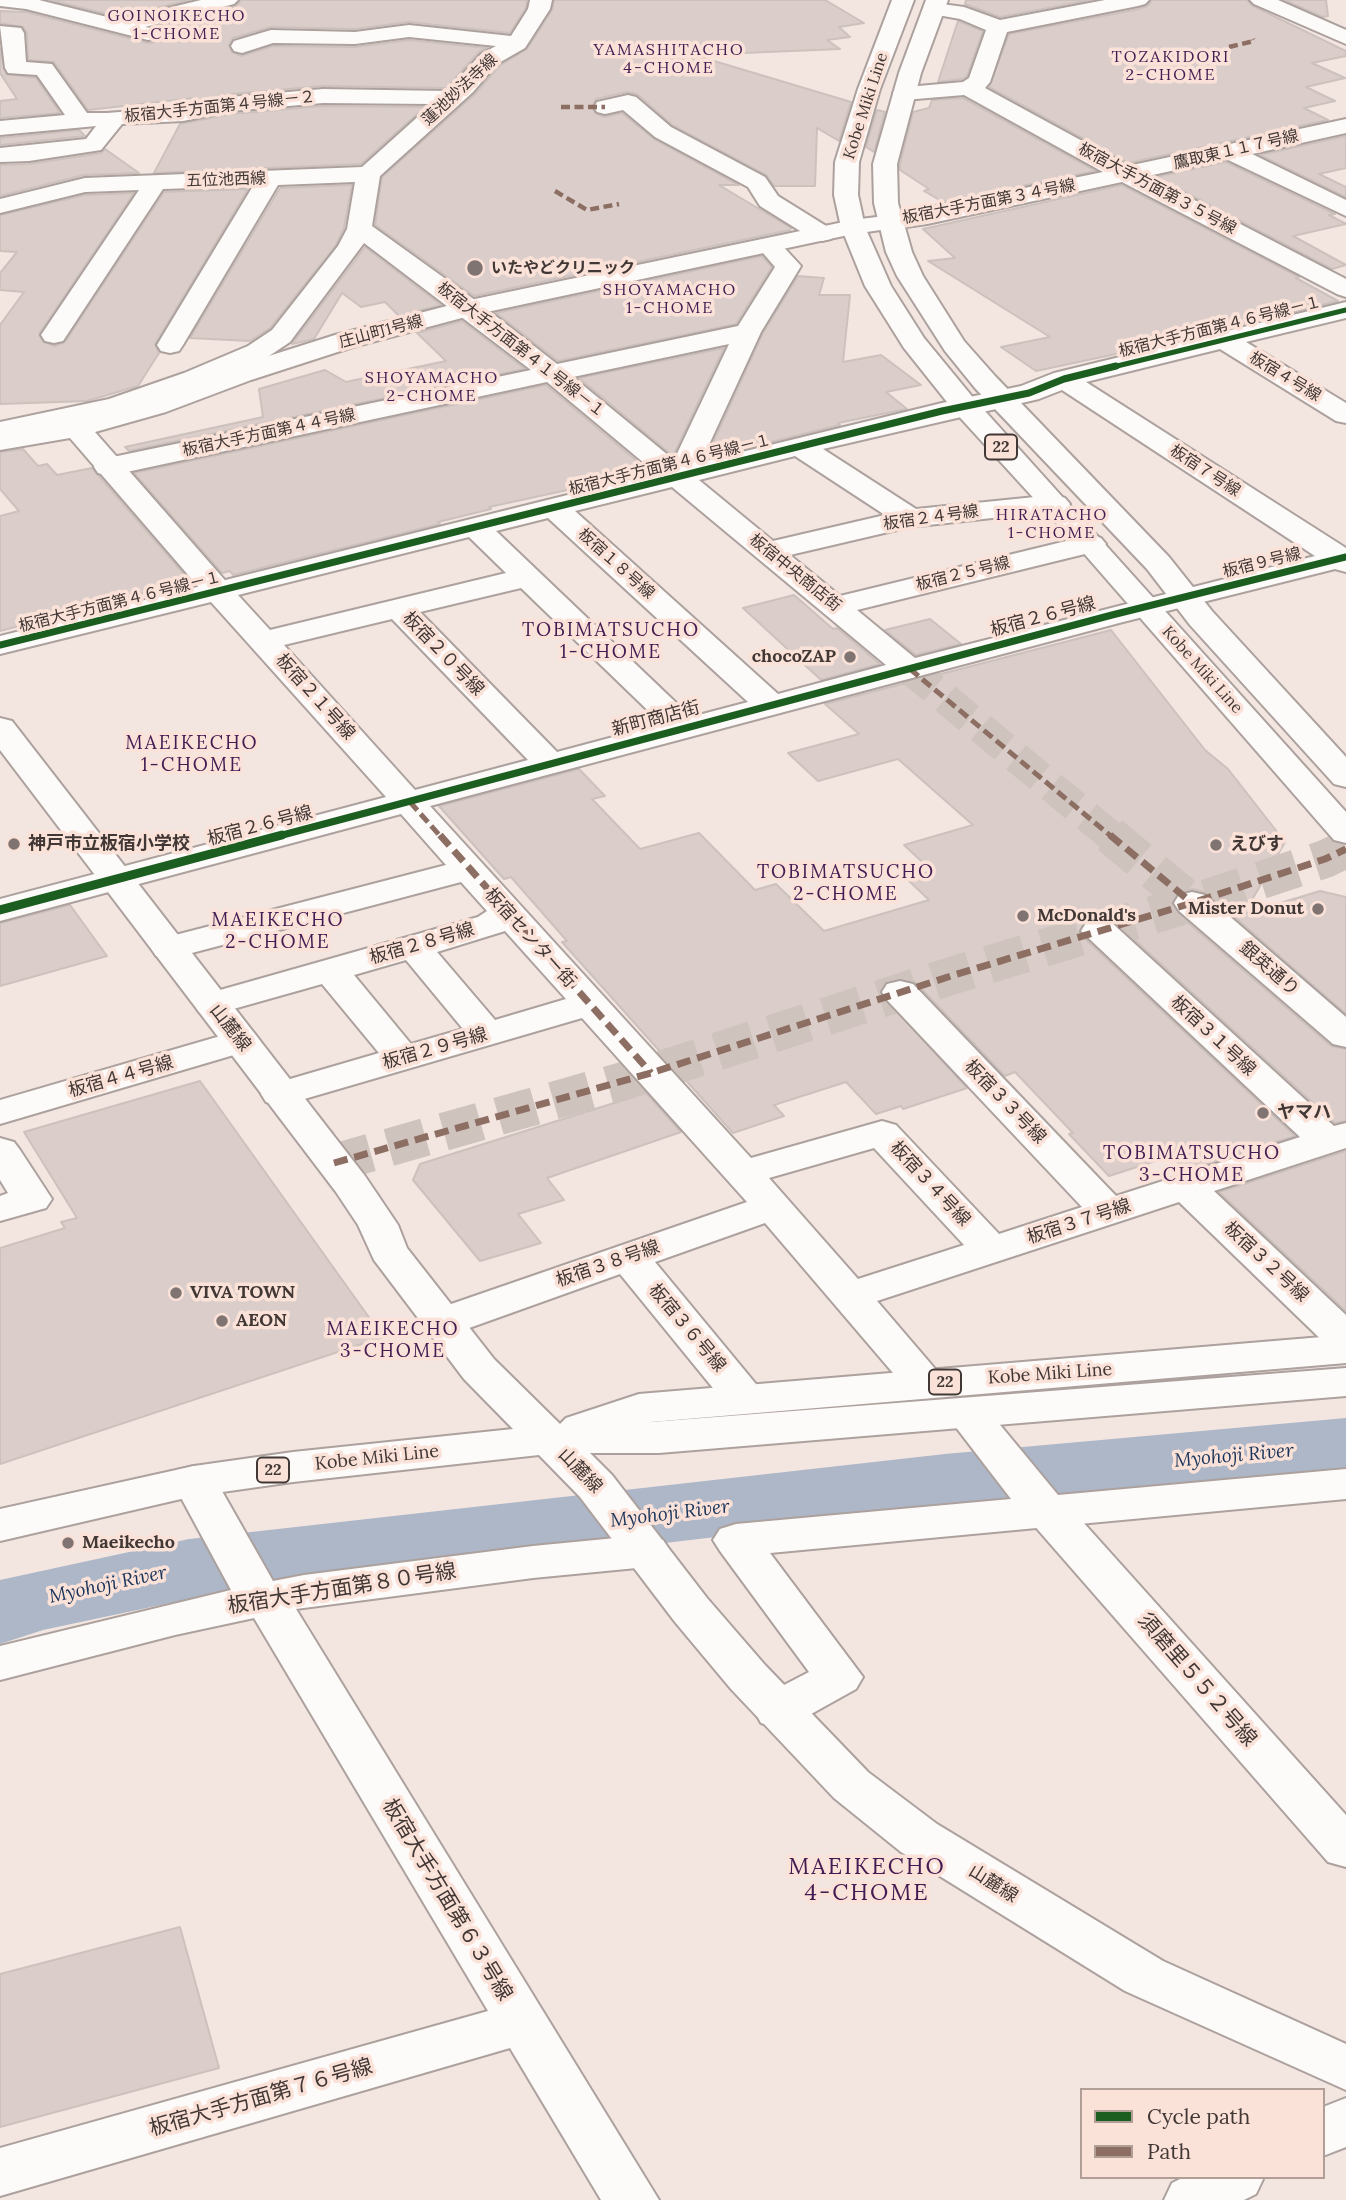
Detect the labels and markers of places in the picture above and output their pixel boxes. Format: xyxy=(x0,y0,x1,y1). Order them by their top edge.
marker: いたやどクリニック xyxy=(465,258,485,278)
place label: いたやどクリニック xyxy=(491,258,635,278)
place label: chocoZAP xyxy=(752,646,836,668)
marker: chocoZAP xyxy=(842,649,858,665)
place label: 神戸市立板宿小学校 xyxy=(28,833,190,855)
place label: えびす xyxy=(1230,834,1284,856)
marker: 神戸市立板宿小学校 xyxy=(6,836,22,852)
marker: えびす xyxy=(1208,837,1224,853)
place label: Mister Donut xyxy=(1188,898,1304,920)
marker: Mister Donut xyxy=(1310,901,1326,917)
place label: McDonald's xyxy=(1037,905,1136,927)
marker: McDonald's xyxy=(1015,908,1031,924)
place label: ヤマハ xyxy=(1277,1102,1331,1124)
marker: ヤマハ xyxy=(1255,1105,1271,1121)
place label: VIVA TOWN xyxy=(190,1282,295,1304)
marker: VIVA TOWN xyxy=(168,1285,184,1301)
place label: AEON xyxy=(236,1310,287,1332)
marker: AEON xyxy=(214,1313,230,1329)
place label: Maeikecho xyxy=(82,1532,175,1554)
marker: Maeikecho xyxy=(60,1535,76,1551)

